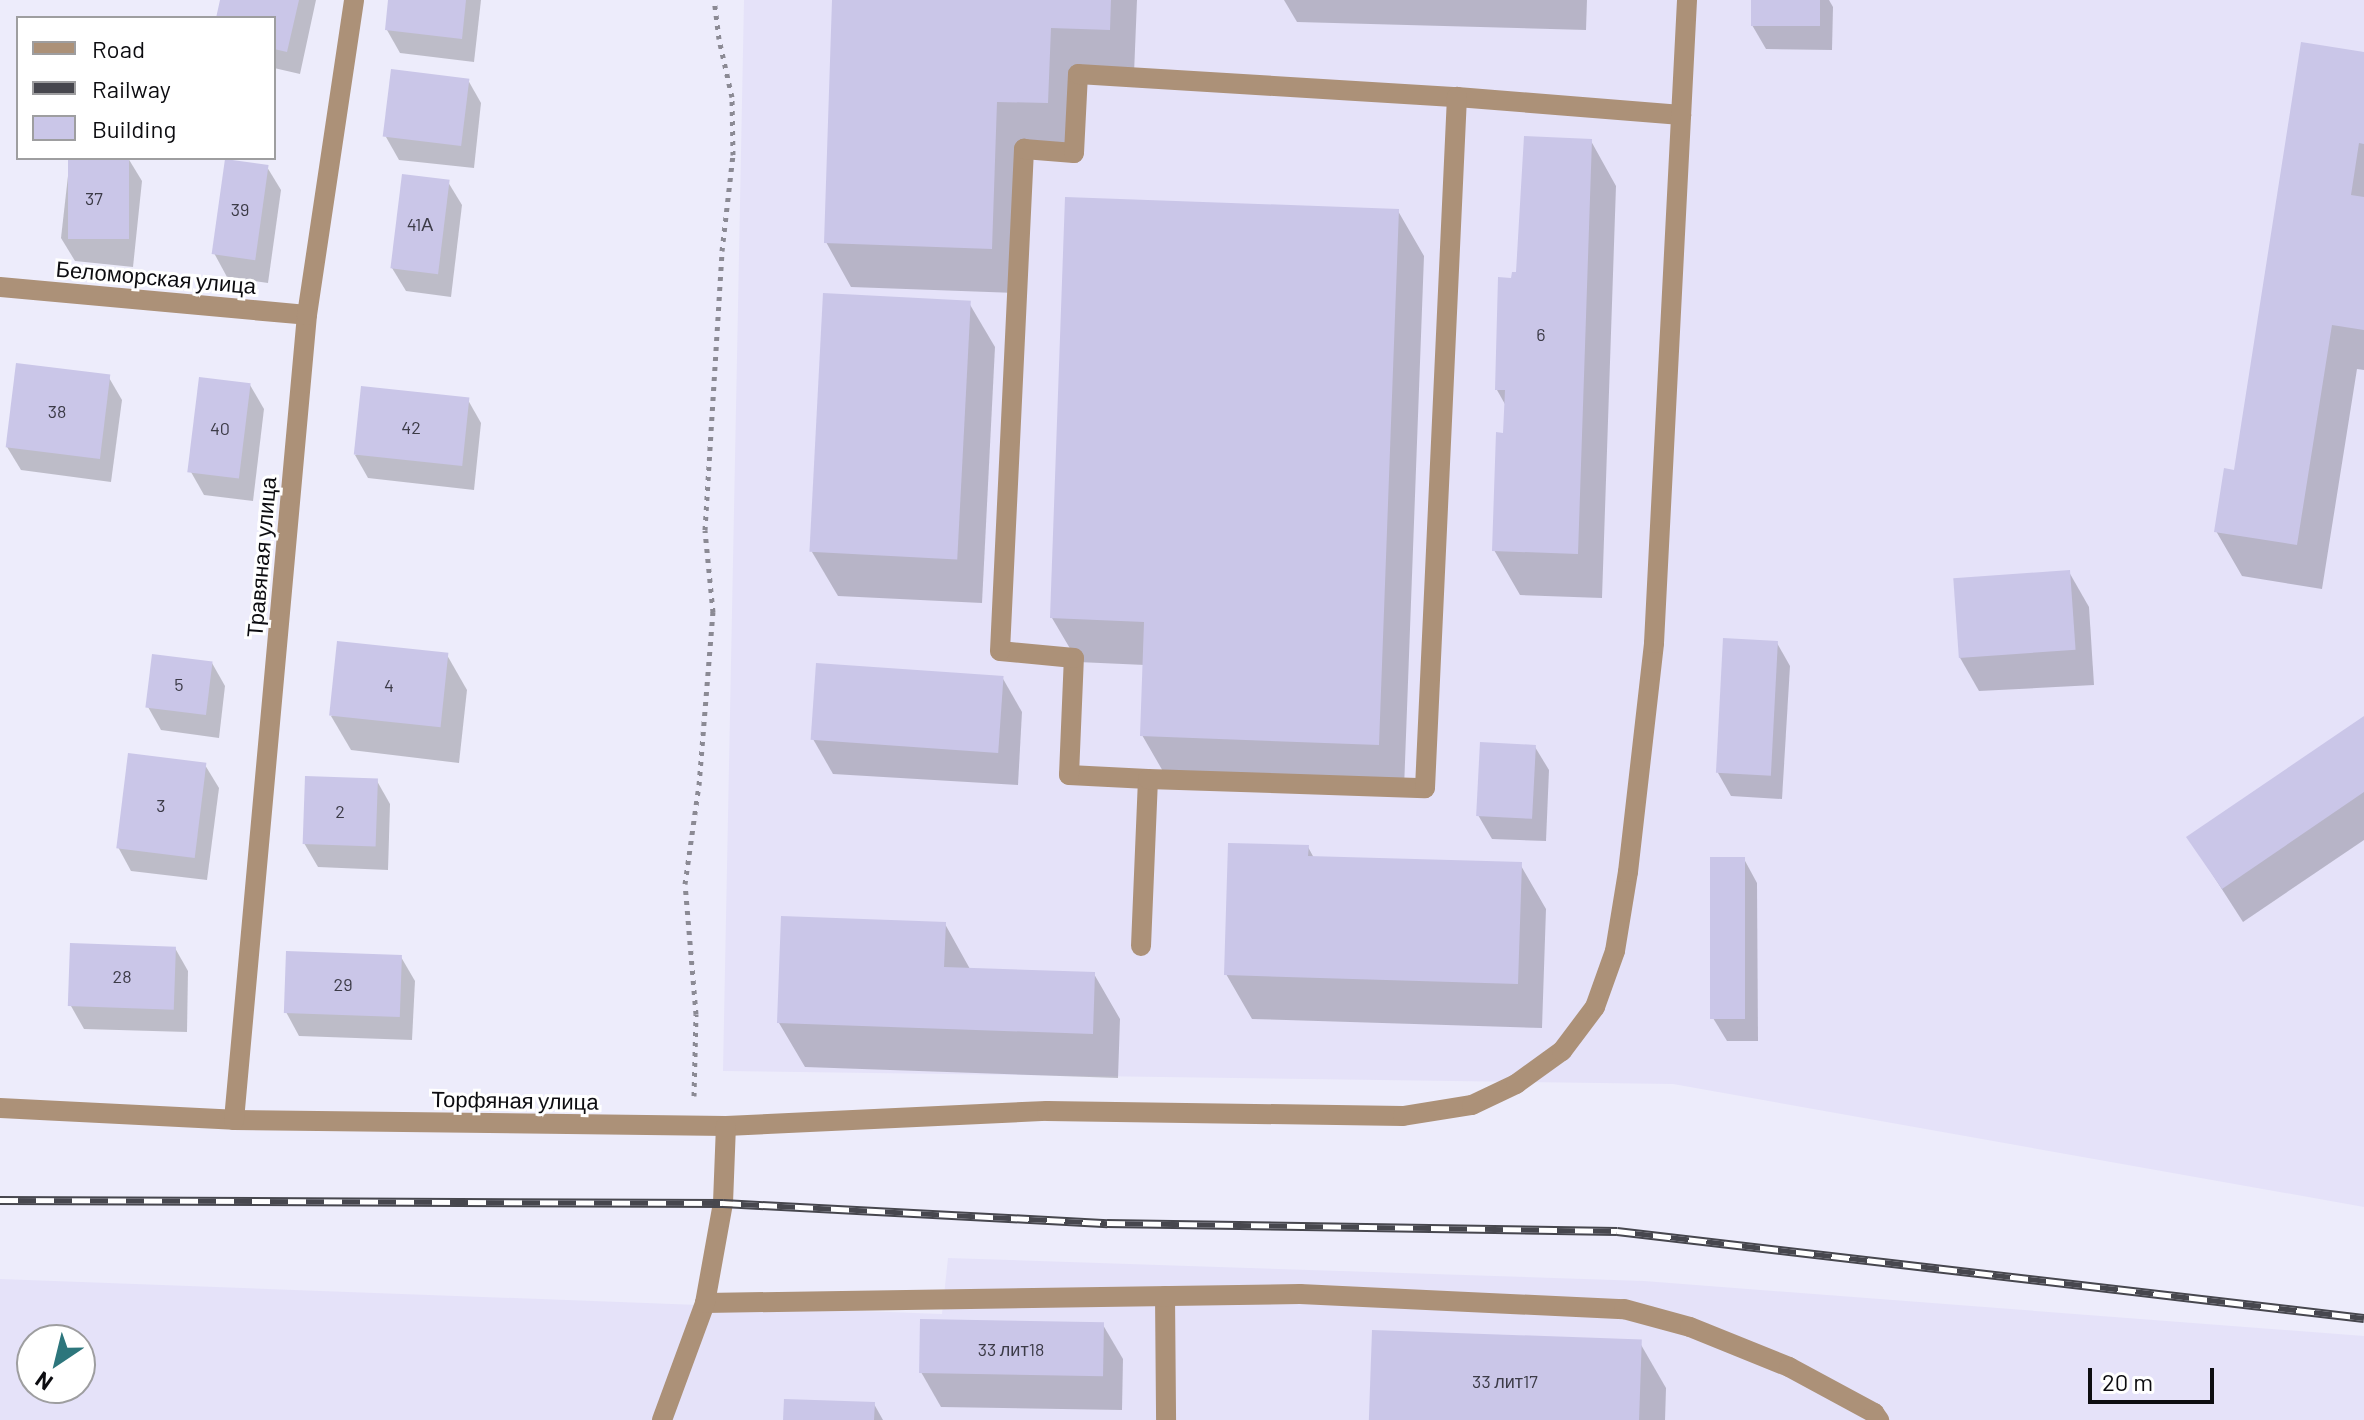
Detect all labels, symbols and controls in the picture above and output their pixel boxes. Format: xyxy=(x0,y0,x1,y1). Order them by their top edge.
legend xyxy=(16,16,276,160)
text: Road xyxy=(92,34,145,63)
text: Railway xyxy=(92,74,171,103)
text: Building xyxy=(92,114,176,143)
house number: 37 xyxy=(85,187,103,209)
house number: 39 xyxy=(231,198,249,220)
house number: 41А xyxy=(407,213,433,235)
street label: Беломорская улица xyxy=(55,255,257,299)
house number: 6 xyxy=(1536,323,1546,345)
house number: 38 xyxy=(48,400,66,422)
house number: 42 xyxy=(401,416,421,438)
house number: 40 xyxy=(210,417,230,439)
street label: Травяная улица xyxy=(241,476,281,638)
house number: 5 xyxy=(174,673,184,695)
house number: 4 xyxy=(384,674,394,696)
house number: 3 xyxy=(156,794,166,816)
house number: 2 xyxy=(335,800,345,822)
house number: 28 xyxy=(112,965,132,987)
house number: 29 xyxy=(333,973,353,995)
street label: Торфяная улица xyxy=(431,1085,599,1115)
north arrow xyxy=(16,1324,96,1404)
house number: 33 лит18 xyxy=(978,1338,1044,1360)
scale bar xyxy=(2092,1352,2218,1402)
text: N xyxy=(30,1367,57,1397)
text: 20 m xyxy=(2102,1367,2153,1396)
house number: 33 лит17 xyxy=(1472,1370,1538,1392)

